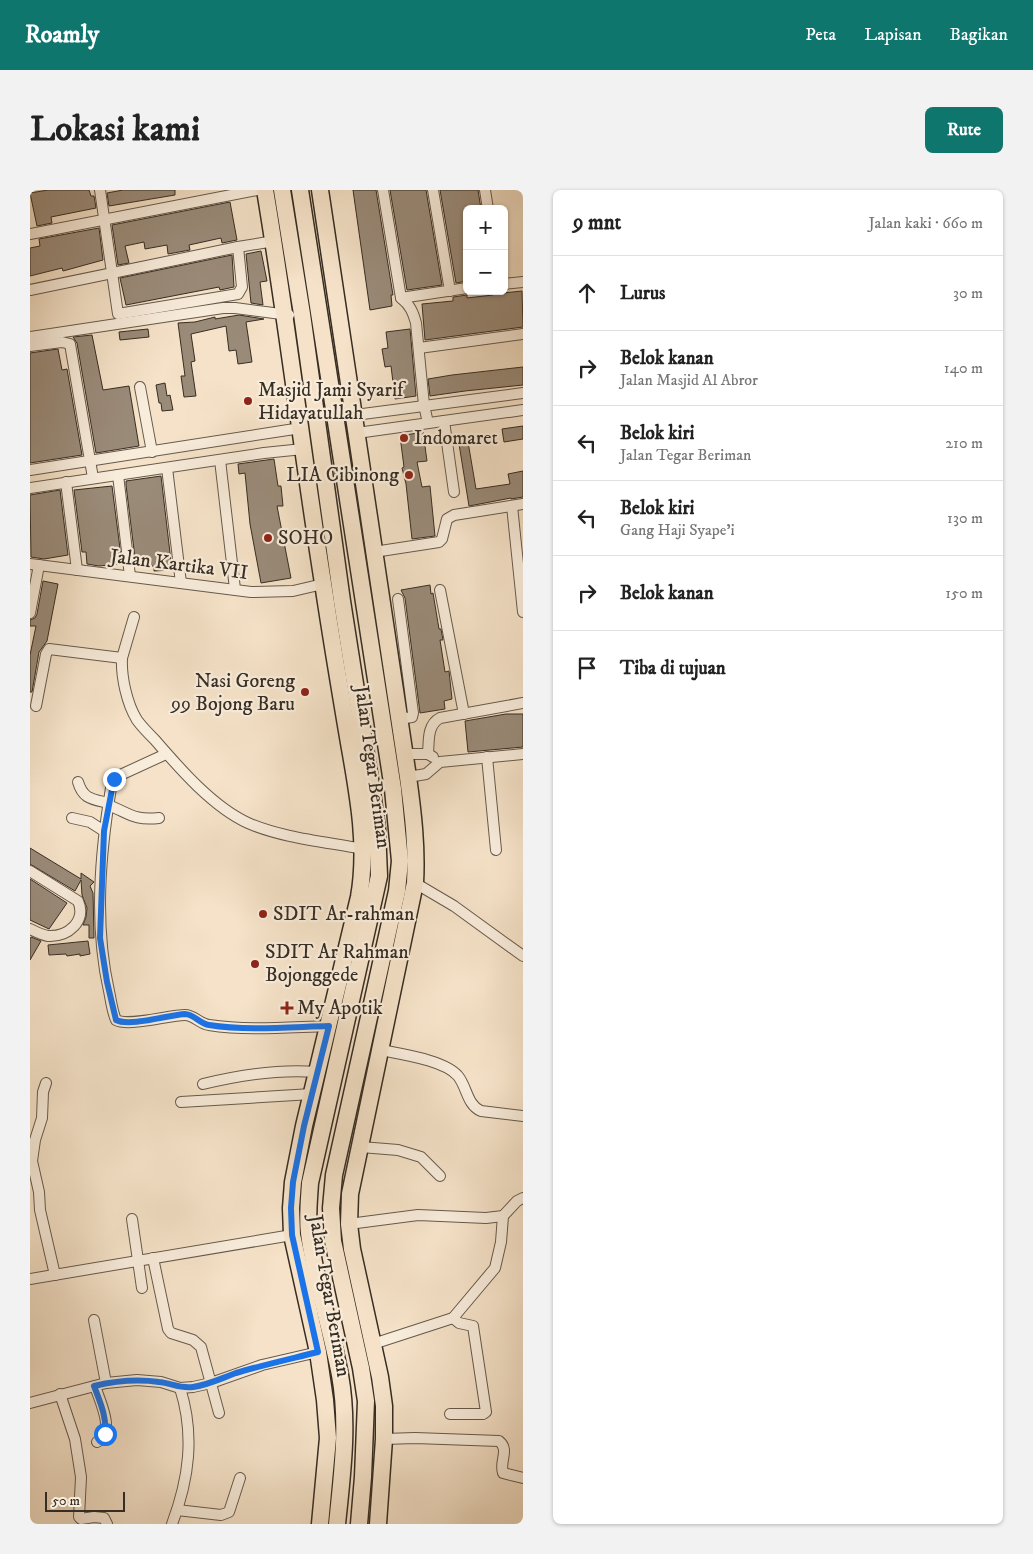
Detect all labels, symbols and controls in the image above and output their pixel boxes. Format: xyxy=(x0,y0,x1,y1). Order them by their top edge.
text: Roamly xyxy=(25,20,99,50)
text: Peta xyxy=(805,24,836,46)
text: Lapisan xyxy=(864,24,922,46)
text: Bagikan xyxy=(950,24,1008,46)
button: Rute xyxy=(925,107,1003,153)
text: Lokasi kami xyxy=(30,108,200,152)
map controls xyxy=(463,205,508,295)
button: + xyxy=(463,205,508,250)
text: 9 mnt xyxy=(573,210,621,236)
text: Jalan kaki · 660 m xyxy=(869,213,983,233)
button: − xyxy=(463,250,508,295)
icon: ahead xyxy=(573,279,601,307)
text: Lurus xyxy=(620,282,665,305)
text: 30 m xyxy=(953,283,983,303)
text: Belok kanan xyxy=(620,347,714,370)
icon: right xyxy=(573,354,601,382)
text: 140 m xyxy=(944,358,983,378)
text: Jalan Masjid Al Abror xyxy=(620,370,758,390)
place label: Masjid Jami Syarif Hidayatullah xyxy=(258,378,407,426)
marker: Masjid Jami Syarif Hidayatullah xyxy=(242,395,254,407)
text: Belok kiri xyxy=(620,422,694,445)
place label: Indomaret xyxy=(414,426,498,451)
icon: left xyxy=(573,429,601,457)
marker: Indomaret xyxy=(398,432,410,444)
text: 210 m xyxy=(945,433,983,453)
text: Jalan Tegar Beriman xyxy=(620,445,751,465)
place label: LIA Cibinong xyxy=(286,463,399,488)
marker: LIA Cibinong xyxy=(403,469,415,481)
text: Belok kiri xyxy=(620,497,694,520)
icon: left xyxy=(573,504,601,532)
text: 130 m xyxy=(947,508,983,528)
text: Gang Haji Syape'i xyxy=(620,520,735,540)
place label: SOHO xyxy=(278,526,333,551)
marker: SOHO xyxy=(262,532,274,544)
street label: Jalan Kartika VII xyxy=(107,544,249,586)
icon: right xyxy=(573,579,601,607)
text: Belok kanan xyxy=(620,582,714,605)
text: 150 m xyxy=(945,583,983,603)
icon: arrive xyxy=(573,654,601,682)
text: Tiba di tujuan xyxy=(620,657,726,680)
place label: Nasi Goreng 99 Bojong Baru xyxy=(170,669,295,717)
street label: Jalan Tegar Beriman xyxy=(348,682,396,851)
marker: Nasi Goreng 99 Bojong Baru xyxy=(299,686,311,698)
route end xyxy=(103,768,126,791)
place label: SDIT Ar-rahman xyxy=(273,902,415,927)
marker: SDIT Ar-rahman xyxy=(257,908,269,920)
place label: SDIT Ar Rahman Bojonggede xyxy=(265,940,409,988)
marker: SDIT Ar Rahman Bojonggede xyxy=(249,958,261,970)
place label: My Apotik xyxy=(297,996,383,1021)
marker: My Apotik xyxy=(281,1002,293,1014)
street label: Jalan Tegar Beriman xyxy=(302,1211,356,1380)
route start xyxy=(94,1423,117,1446)
scale bar xyxy=(45,1489,125,1512)
text: 50 m xyxy=(52,1492,80,1510)

